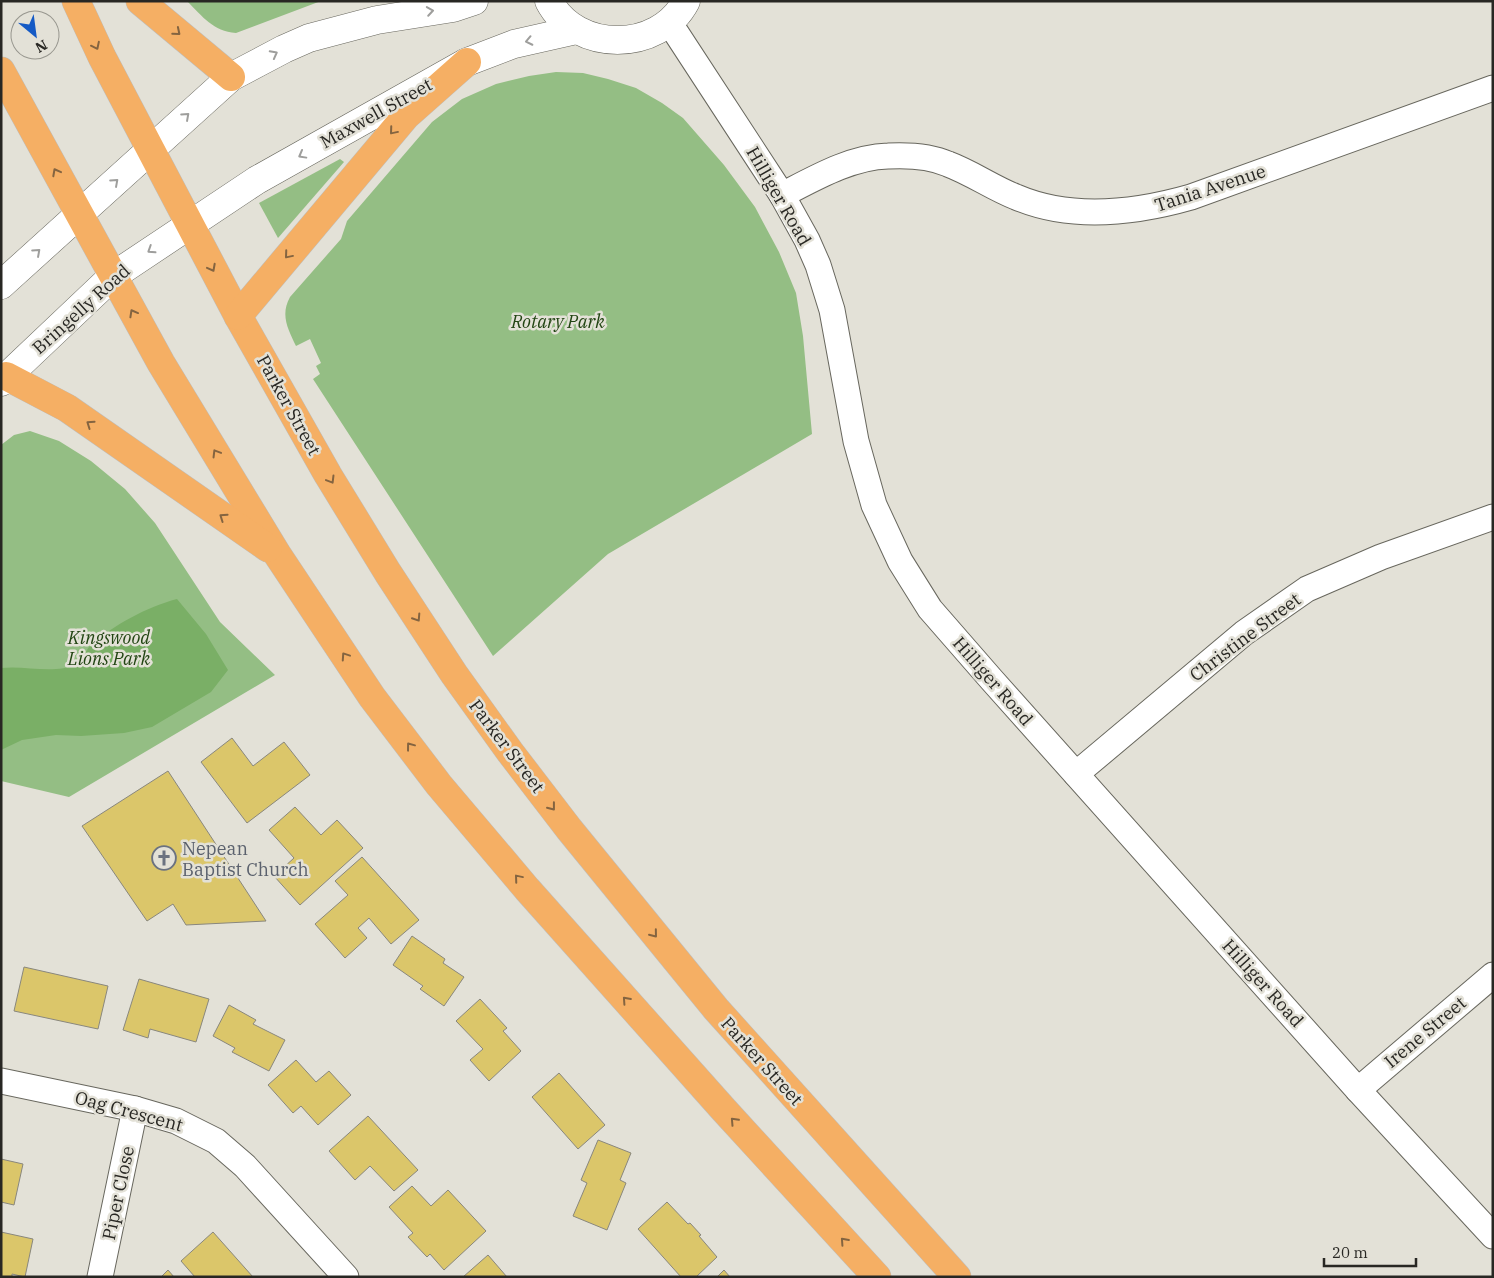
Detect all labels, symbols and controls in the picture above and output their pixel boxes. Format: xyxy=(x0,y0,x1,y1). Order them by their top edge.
one-way arrow xyxy=(425,7,434,17)
north arrow xyxy=(10,10,60,60)
one-way arrow xyxy=(172,27,181,36)
one-way arrow xyxy=(524,35,533,46)
text: N xyxy=(32,36,51,57)
one-way arrow xyxy=(90,41,101,50)
one-way arrow xyxy=(269,50,278,60)
street label: Maxwell Street xyxy=(316,73,436,153)
one-way arrow xyxy=(181,113,190,122)
one-way arrow xyxy=(390,125,398,134)
street label: Hilliger Road xyxy=(741,142,817,250)
one-way arrow xyxy=(299,149,308,159)
street label: Tania Avenue xyxy=(1152,159,1268,217)
one-way arrow xyxy=(52,168,62,177)
one-way arrow xyxy=(109,179,118,188)
one-way arrow xyxy=(147,244,157,253)
one-way arrow xyxy=(32,249,41,258)
one-way arrow xyxy=(285,249,294,258)
street label: Bringelly Road xyxy=(27,259,135,359)
one-way arrow xyxy=(206,263,216,272)
one-way arrow xyxy=(130,309,140,318)
park label: Rotary Park xyxy=(510,310,605,333)
street label: Parker Street xyxy=(252,351,326,459)
one-way arrow xyxy=(86,421,95,430)
one-way arrow xyxy=(212,449,222,458)
one-way arrow xyxy=(325,475,334,484)
one-way arrow xyxy=(219,514,229,523)
street label: Christine Street xyxy=(1185,588,1305,686)
one-way arrow xyxy=(411,612,421,621)
park label: Kingswood Lions Park xyxy=(67,626,151,670)
street label: Hilliger Road xyxy=(948,632,1038,730)
one-way arrow xyxy=(342,652,351,662)
street label: Parker Street xyxy=(464,695,550,797)
one-way arrow xyxy=(407,743,415,752)
one-way arrow xyxy=(547,801,555,810)
place label: Nepean Baptist Church xyxy=(182,837,309,881)
church icon: Nepean Baptist Church xyxy=(151,845,177,871)
one-way arrow xyxy=(516,875,524,884)
one-way arrow xyxy=(649,928,658,937)
street label: Hilliger Road xyxy=(1217,934,1309,1032)
street label: Irene Street xyxy=(1379,991,1471,1073)
one-way arrow xyxy=(623,996,632,1005)
street label: Parker Street xyxy=(716,1012,808,1110)
street label: Oag Crescent xyxy=(72,1086,186,1136)
one-way arrow xyxy=(731,1118,740,1127)
street label: Piper Close xyxy=(97,1144,139,1242)
scale bar xyxy=(1324,1236,1416,1268)
one-way arrow xyxy=(841,1237,850,1246)
text: 20 m xyxy=(1332,1243,1368,1262)

